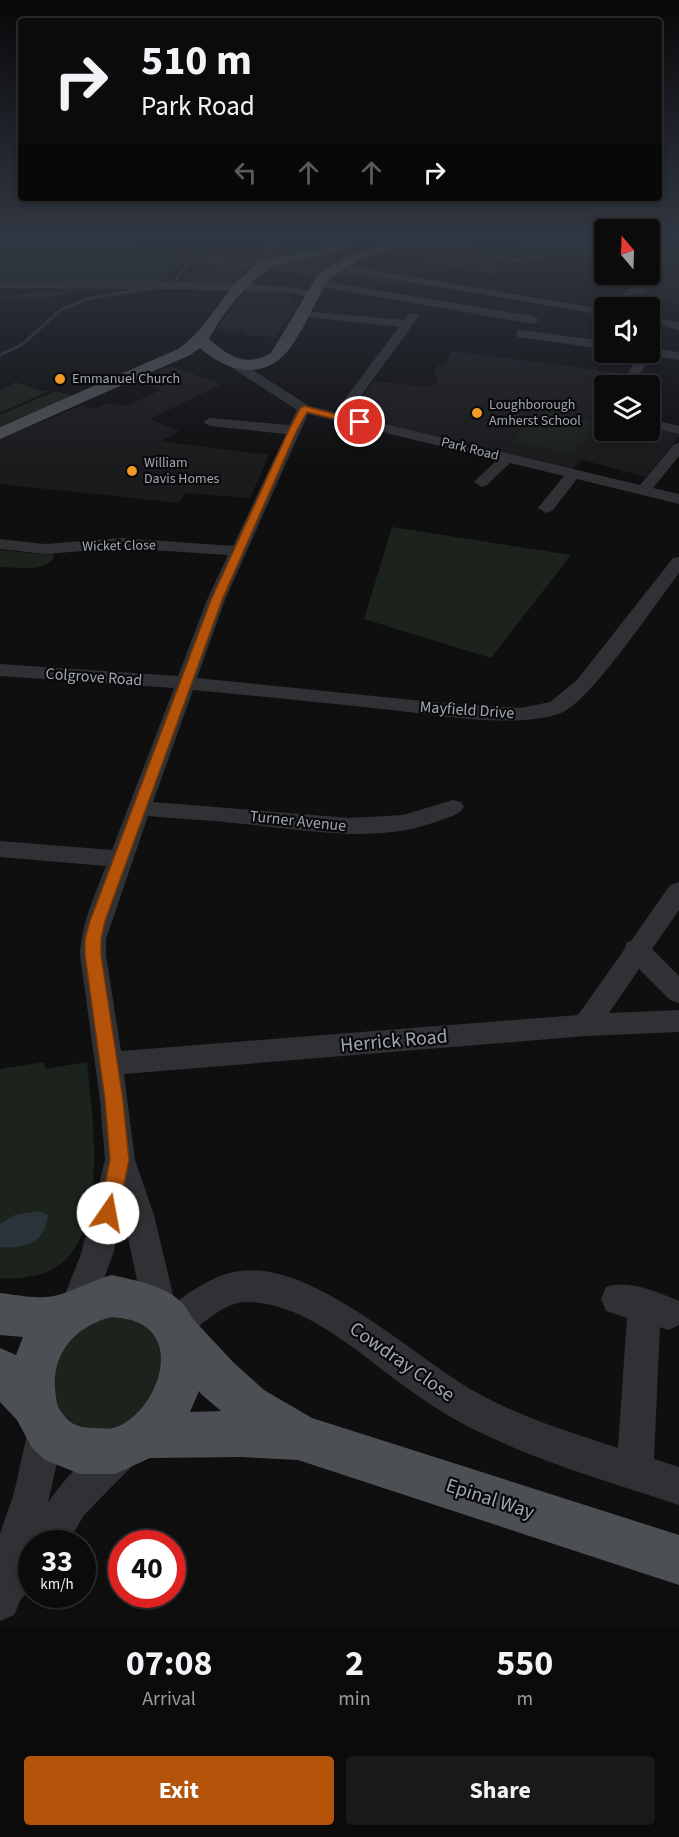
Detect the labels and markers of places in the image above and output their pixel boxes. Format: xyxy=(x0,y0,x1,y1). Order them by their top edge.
place label: Emmanuel Church xyxy=(72,369,180,389)
marker: Emmanuel Church xyxy=(53,372,67,386)
place label: Loughborough Amherst School xyxy=(489,395,581,431)
pin xyxy=(334,396,385,447)
marker: Loughborough Amherst School xyxy=(470,406,484,420)
place label: William Davis Homes xyxy=(144,453,220,489)
marker: William Davis Homes xyxy=(125,464,139,478)

